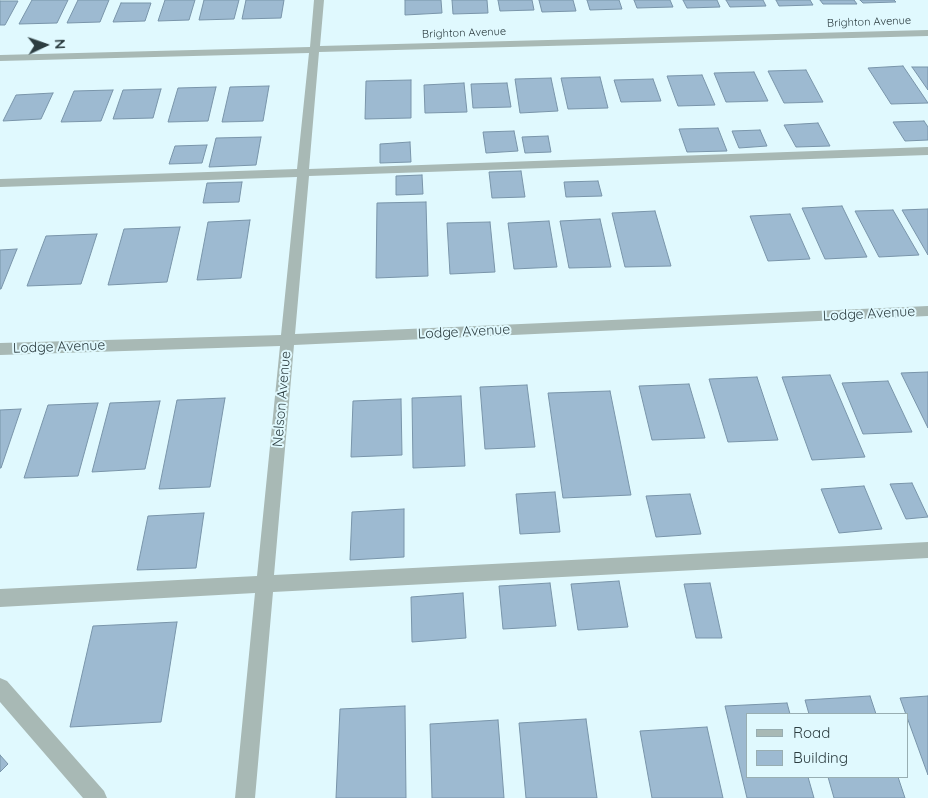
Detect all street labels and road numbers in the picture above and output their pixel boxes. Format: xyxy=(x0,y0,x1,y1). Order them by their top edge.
street label: Brighton Avenue xyxy=(827,14,911,30)
street label: Brighton Avenue xyxy=(422,25,506,41)
street label: Lodge Avenue xyxy=(822,303,916,325)
street label: Lodge Avenue xyxy=(417,321,511,343)
street label: Lodge Avenue xyxy=(13,337,105,357)
street label: Nelson Avenue xyxy=(269,350,295,448)

